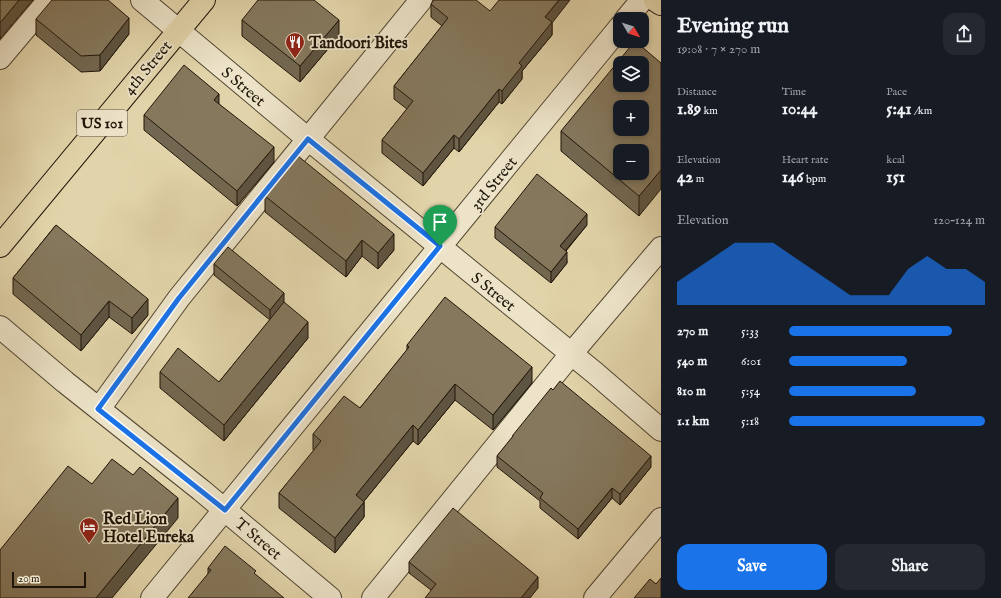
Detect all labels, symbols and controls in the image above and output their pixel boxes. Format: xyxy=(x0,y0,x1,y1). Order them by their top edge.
north arrow xyxy=(613,12,649,48)
map controls xyxy=(613,12,649,180)
text: Evening run xyxy=(677,12,789,40)
button: share xyxy=(943,13,985,55)
restaurant icon: Tandoori Bites xyxy=(284,31,306,59)
place label: Tandoori Bites xyxy=(308,34,408,54)
street label: 4th Street xyxy=(120,37,177,100)
text: 19:08 · 7 × 270 m xyxy=(677,41,760,58)
button: layers xyxy=(613,56,649,92)
street label: S Street xyxy=(217,63,269,112)
text: Distance xyxy=(677,85,717,99)
text: Time xyxy=(782,85,806,99)
text: Pace xyxy=(886,85,907,99)
text: 1.89 xyxy=(677,99,701,120)
text: 10:44 xyxy=(782,99,817,120)
text: 5:41 xyxy=(886,99,912,120)
button: + xyxy=(613,100,649,136)
text: km xyxy=(701,104,718,118)
text: /km xyxy=(912,104,932,118)
road number: US 101 xyxy=(77,110,127,136)
button: − xyxy=(613,144,649,180)
street label: 3rd Street xyxy=(467,153,523,215)
text: Elevation xyxy=(677,153,721,167)
text: Heart rate xyxy=(782,153,829,167)
text: kcal xyxy=(886,153,905,167)
text: 42 xyxy=(677,167,693,188)
text: 146 xyxy=(782,167,804,188)
text: 151 xyxy=(886,167,905,188)
text: m xyxy=(693,172,704,186)
text: bpm xyxy=(804,172,826,186)
pin xyxy=(423,205,457,246)
icon: arrive xyxy=(429,211,451,233)
text: Elevation xyxy=(677,212,729,229)
text: 120–124 m xyxy=(933,212,985,229)
street label: S Street xyxy=(466,269,519,317)
text: 270 m xyxy=(677,323,708,340)
text: 5:33 xyxy=(741,323,759,340)
text: 540 m xyxy=(677,353,707,370)
text: 6:01 xyxy=(741,353,761,370)
text: 810 m xyxy=(677,383,706,400)
text: 5:54 xyxy=(741,383,760,400)
text: 1.1 km xyxy=(677,413,709,430)
text: 5:18 xyxy=(741,413,759,430)
place label: Red Lion Hotel Eureka xyxy=(103,510,195,548)
street label: T Street xyxy=(230,514,286,565)
hotel icon: Red Lion Hotel Eureka xyxy=(78,516,100,544)
button: Save xyxy=(677,544,827,590)
button: Share xyxy=(835,544,985,590)
scale bar xyxy=(12,570,86,589)
text: 20 m xyxy=(18,572,39,586)

